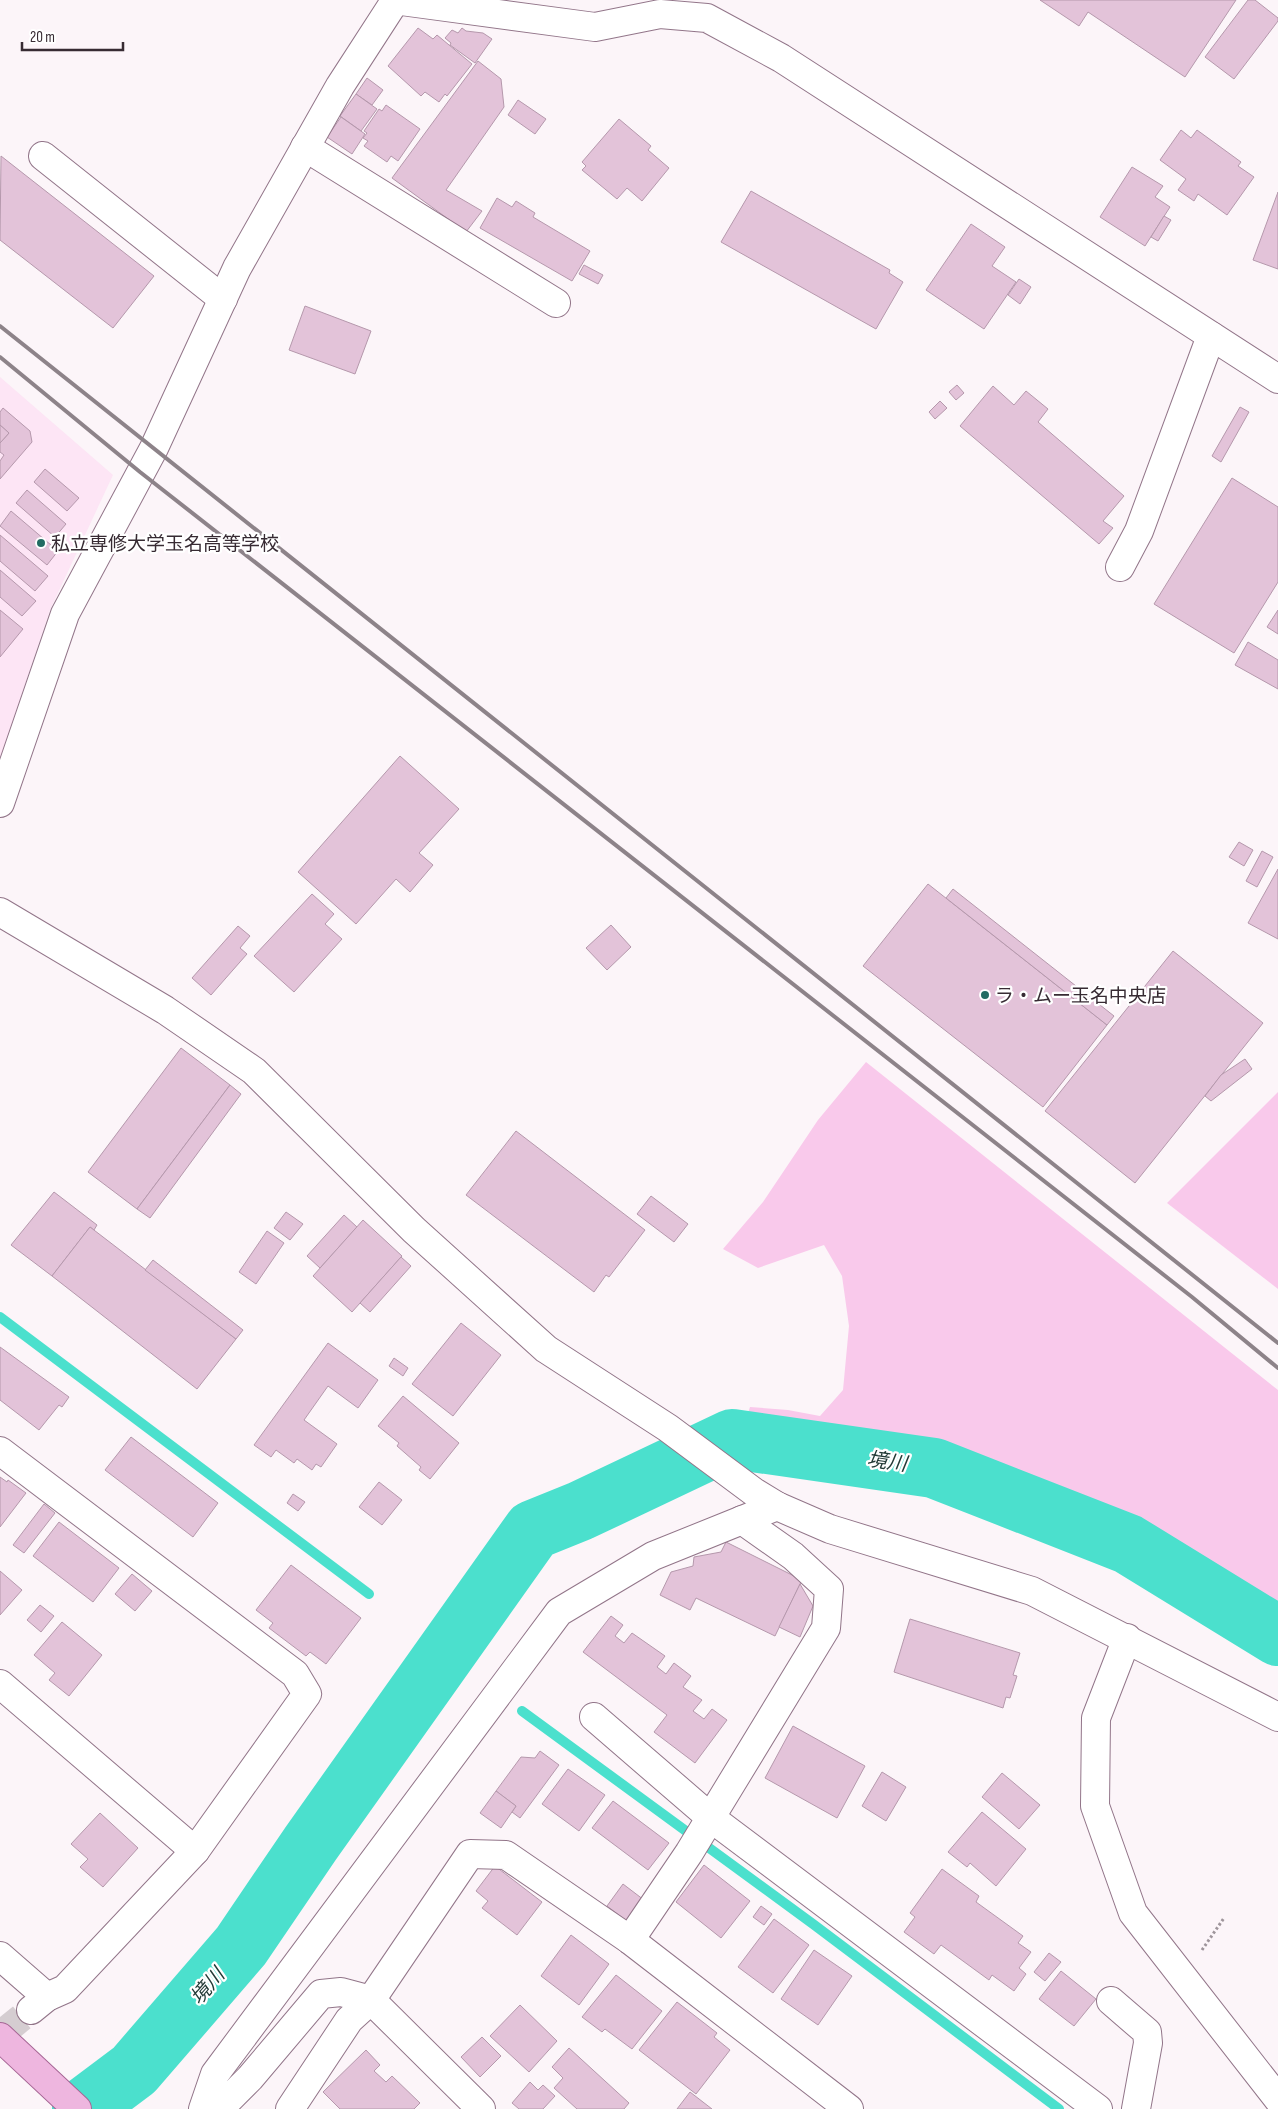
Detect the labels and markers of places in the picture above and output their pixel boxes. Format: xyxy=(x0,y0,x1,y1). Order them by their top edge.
place label: 私立専修大学玉名高等学校 xyxy=(51,533,279,556)
marker: 私立専修大学玉名高等学校 xyxy=(35,537,47,549)
place label: ラ・ムー玉名中央店 xyxy=(995,985,1166,1008)
marker: ラ・ムー玉名中央店 xyxy=(979,989,991,1001)

